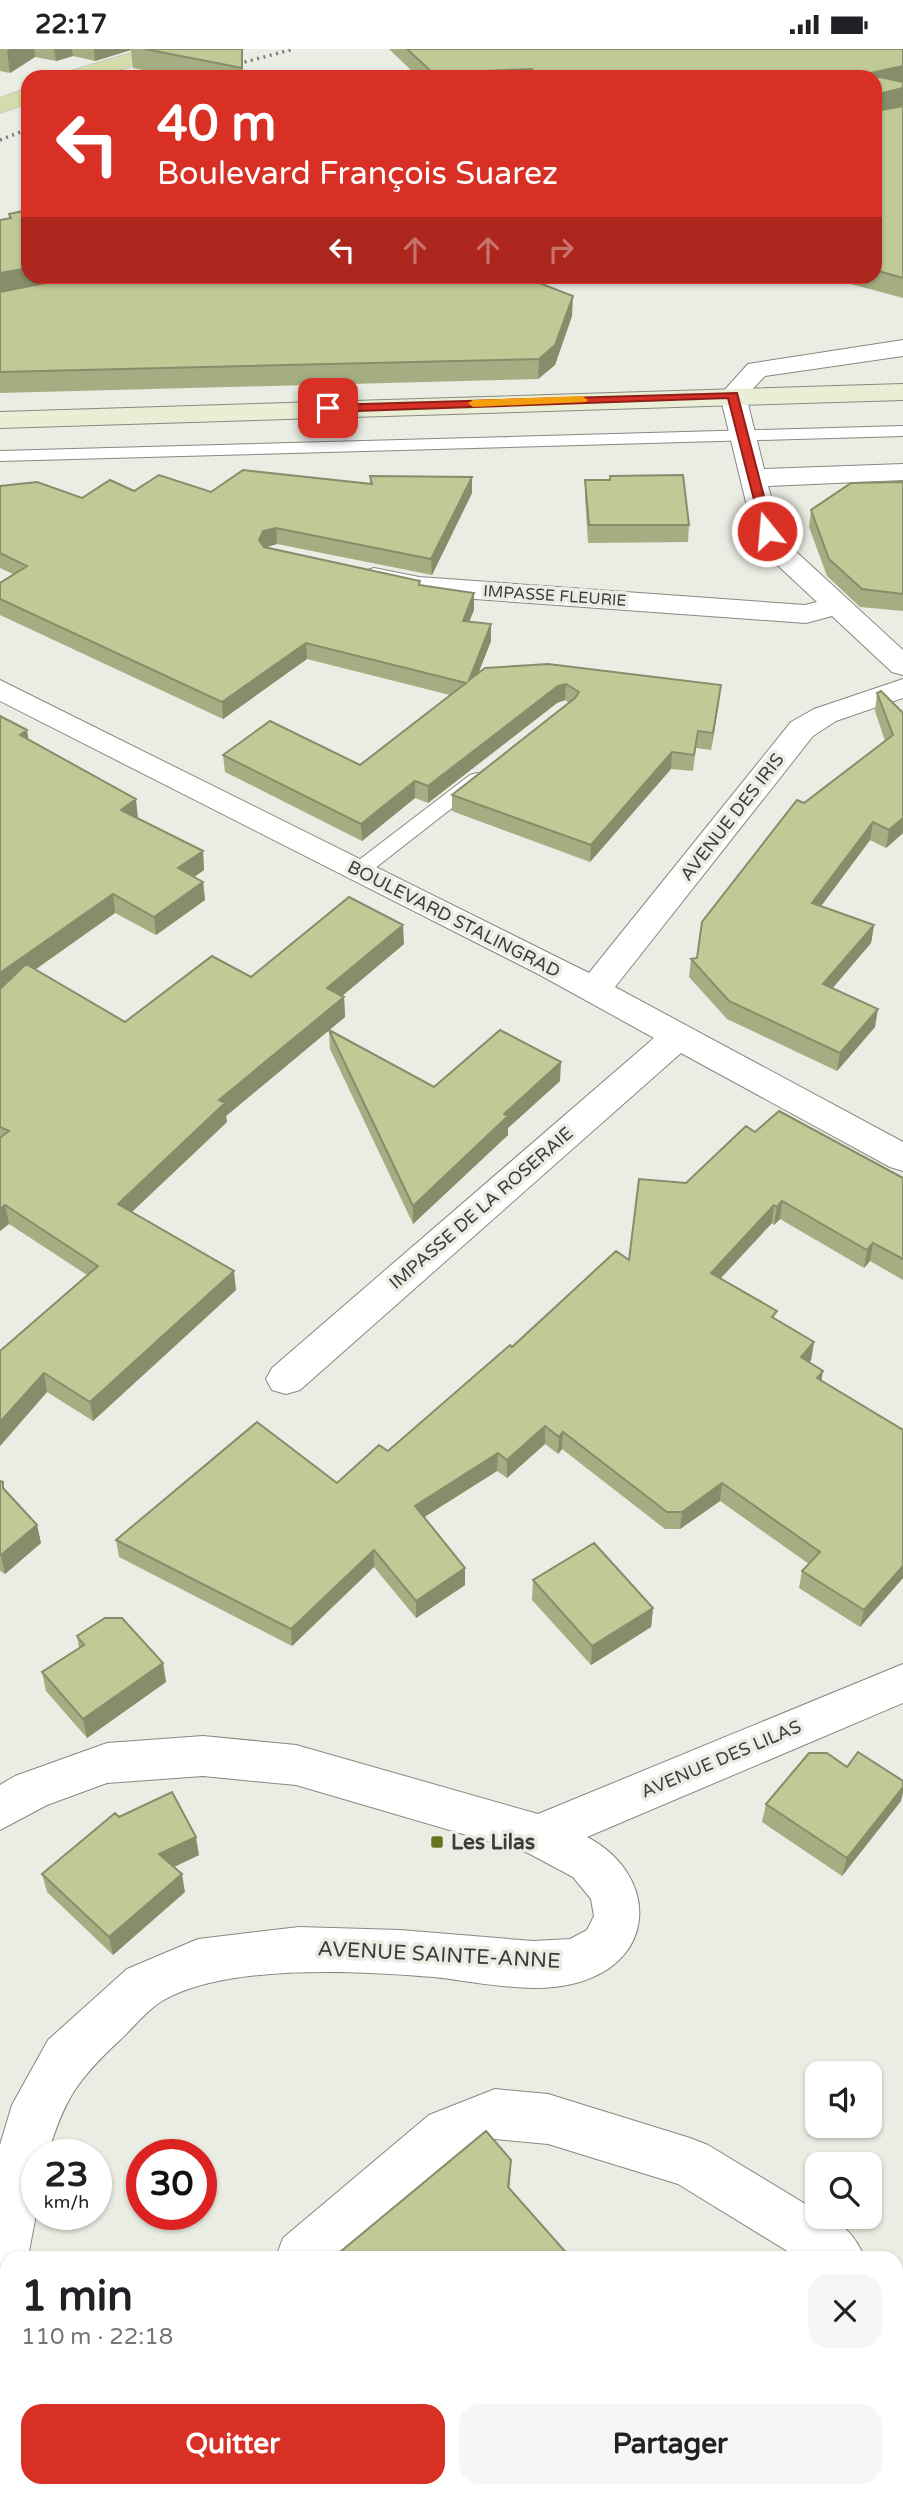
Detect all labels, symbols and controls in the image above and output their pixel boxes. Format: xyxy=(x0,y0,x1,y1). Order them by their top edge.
text: 22:17 xyxy=(35,9,107,40)
text: 40 m xyxy=(157,95,276,154)
icon: left xyxy=(42,98,133,189)
text: Boulevard François Suarez xyxy=(157,155,558,193)
icon: left xyxy=(323,231,361,269)
icon: ahead xyxy=(396,231,434,269)
icon: ahead xyxy=(469,231,507,269)
icon: right xyxy=(542,231,580,269)
pin xyxy=(298,378,358,438)
icon: arrive xyxy=(309,389,347,427)
position arrow xyxy=(730,494,804,568)
street label: IMPASSE FLEURIE xyxy=(483,581,627,611)
street label: AVENUE DES IRIS xyxy=(675,749,789,885)
street label: BOULEVARD STALINGRAD xyxy=(344,856,564,982)
street label: IMPASSE DE LA ROSERAIE xyxy=(385,1122,577,1294)
street label: AVENUE DES LILAS xyxy=(638,1715,804,1803)
place label: Les Lilas xyxy=(451,1830,535,1855)
marker: Les Lilas xyxy=(429,1834,445,1850)
street label: AVENUE SAINTE-ANNE xyxy=(317,1936,561,1974)
map controls xyxy=(805,2061,882,2229)
button: sound xyxy=(805,2061,882,2138)
speed limit sign: 30 xyxy=(126,2139,217,2230)
button: search xyxy=(805,2152,882,2229)
text: 23 xyxy=(45,2154,88,2196)
text: km/h xyxy=(44,2191,89,2213)
text: 1 min xyxy=(21,2271,133,2322)
button: close xyxy=(808,2274,882,2348)
text: 110 m · 22:18 xyxy=(21,2323,173,2351)
button: Quitter xyxy=(21,2404,445,2484)
button: Partager xyxy=(459,2404,882,2484)

